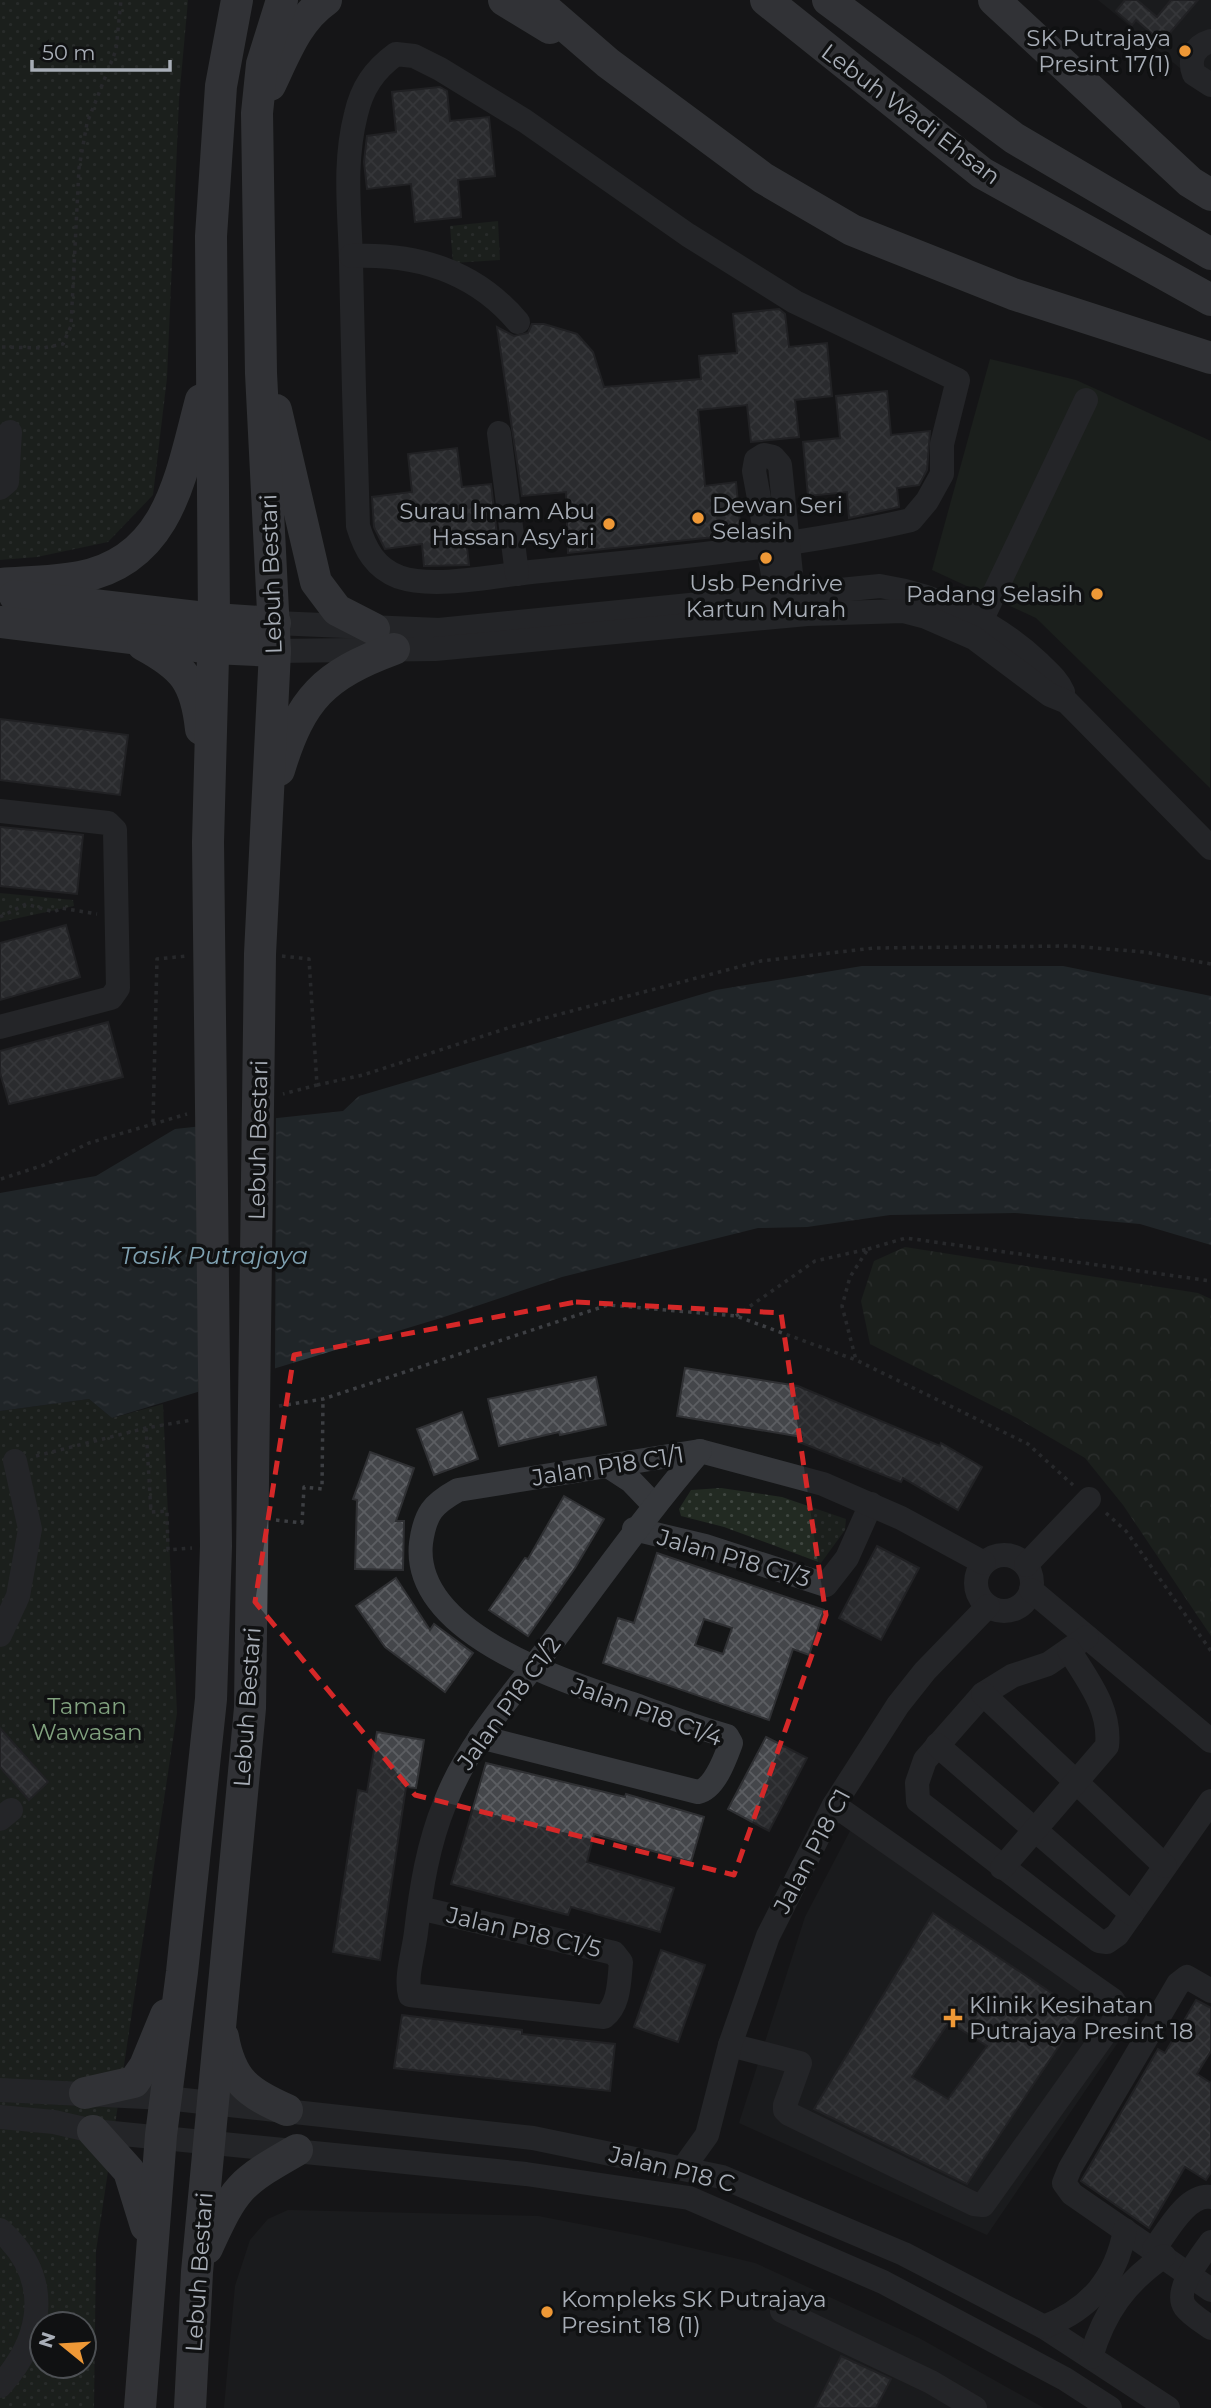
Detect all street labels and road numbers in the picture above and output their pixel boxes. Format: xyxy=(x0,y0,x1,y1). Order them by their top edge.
street label: Lebuh Wadi Ehsan xyxy=(816,38,1006,190)
street label: Lebuh Bestari xyxy=(254,494,288,654)
street label: Lebuh Bestari xyxy=(243,1060,273,1220)
street label: Jalan P18 C1/1 xyxy=(529,1440,686,1492)
street label: Jalan P18 C1/3 xyxy=(653,1523,814,1593)
street label: Lebuh Bestari xyxy=(227,1626,267,1788)
street label: Jalan P18 C1/2 xyxy=(451,1631,567,1776)
street label: Jalan P18 C1/4 xyxy=(567,1671,726,1752)
street label: Jalan P18 C1 xyxy=(767,1784,856,1919)
street label: Jalan P18 C1/5 xyxy=(443,1900,604,1963)
street label: Jalan P18 C xyxy=(605,2140,738,2198)
street label: Lebuh Bestari xyxy=(179,2191,219,2353)

